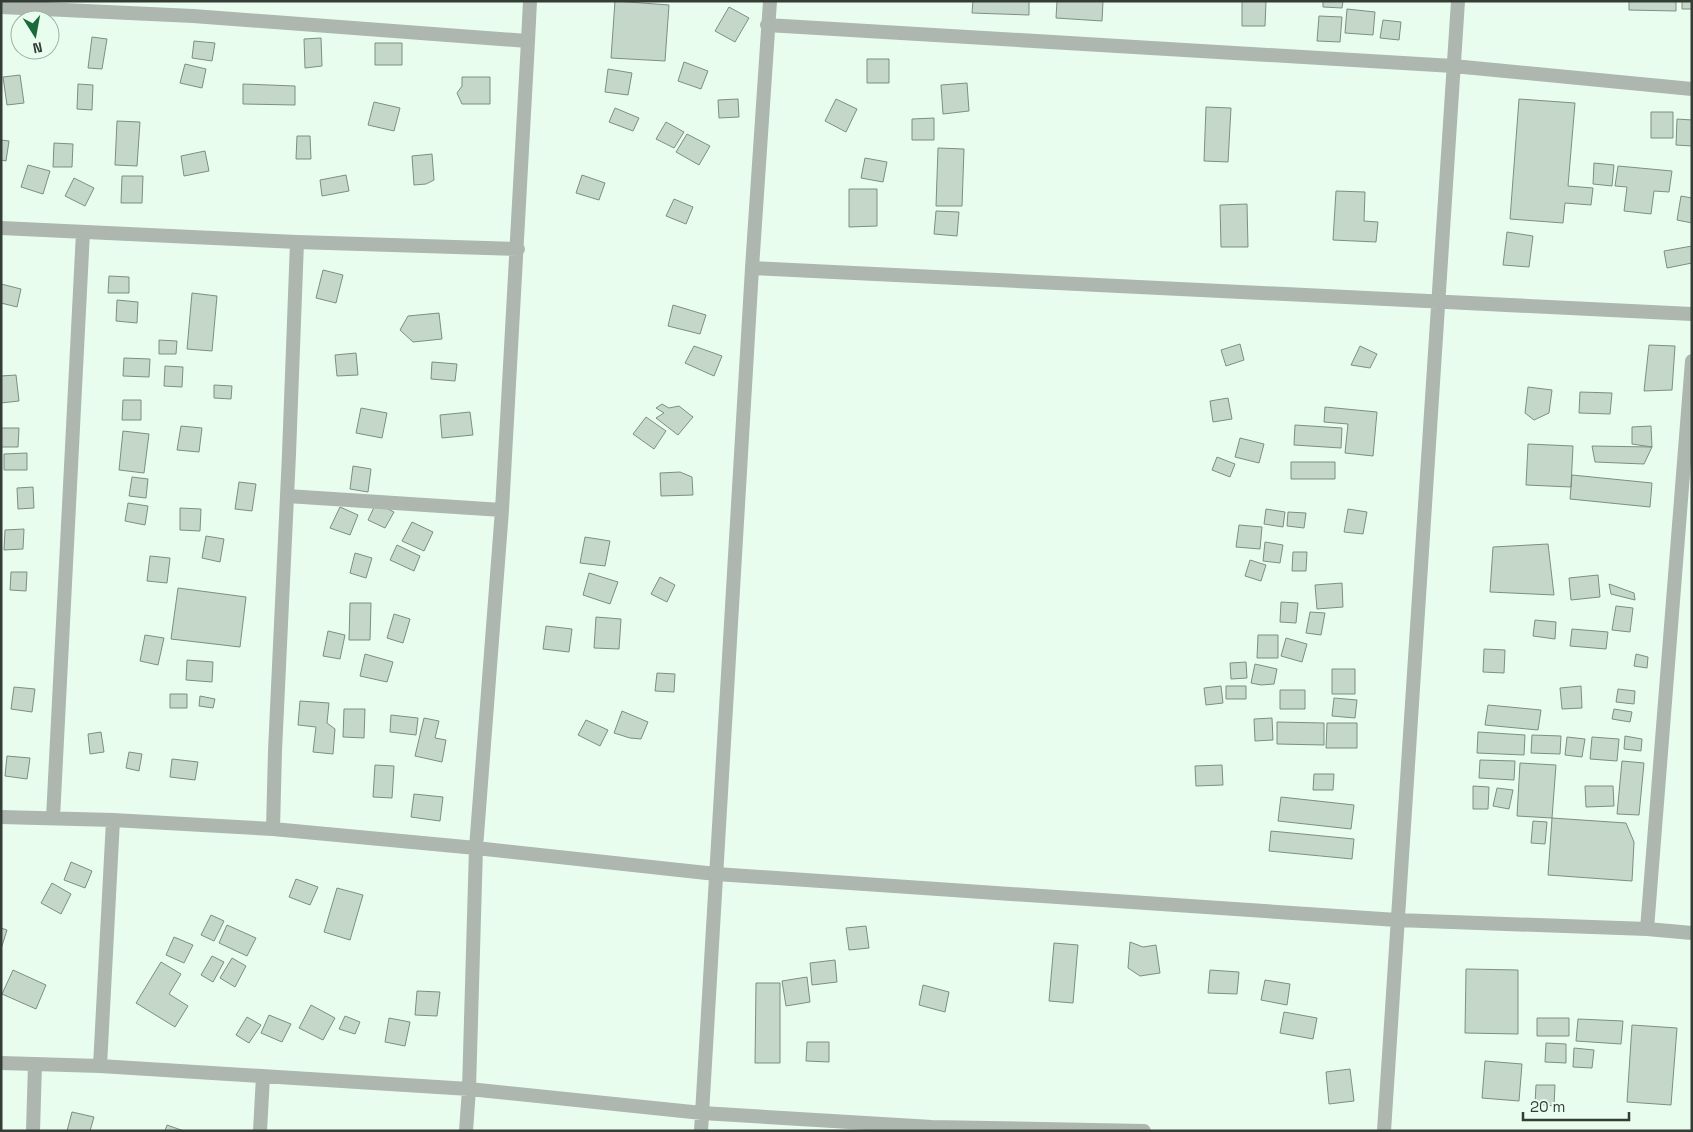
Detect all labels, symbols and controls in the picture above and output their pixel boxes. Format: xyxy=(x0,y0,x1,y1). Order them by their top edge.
north arrow xyxy=(10,10,60,60)
text: N xyxy=(31,38,44,57)
scale bar xyxy=(1523,1090,1629,1122)
text: 20 m xyxy=(1530,1097,1565,1116)

